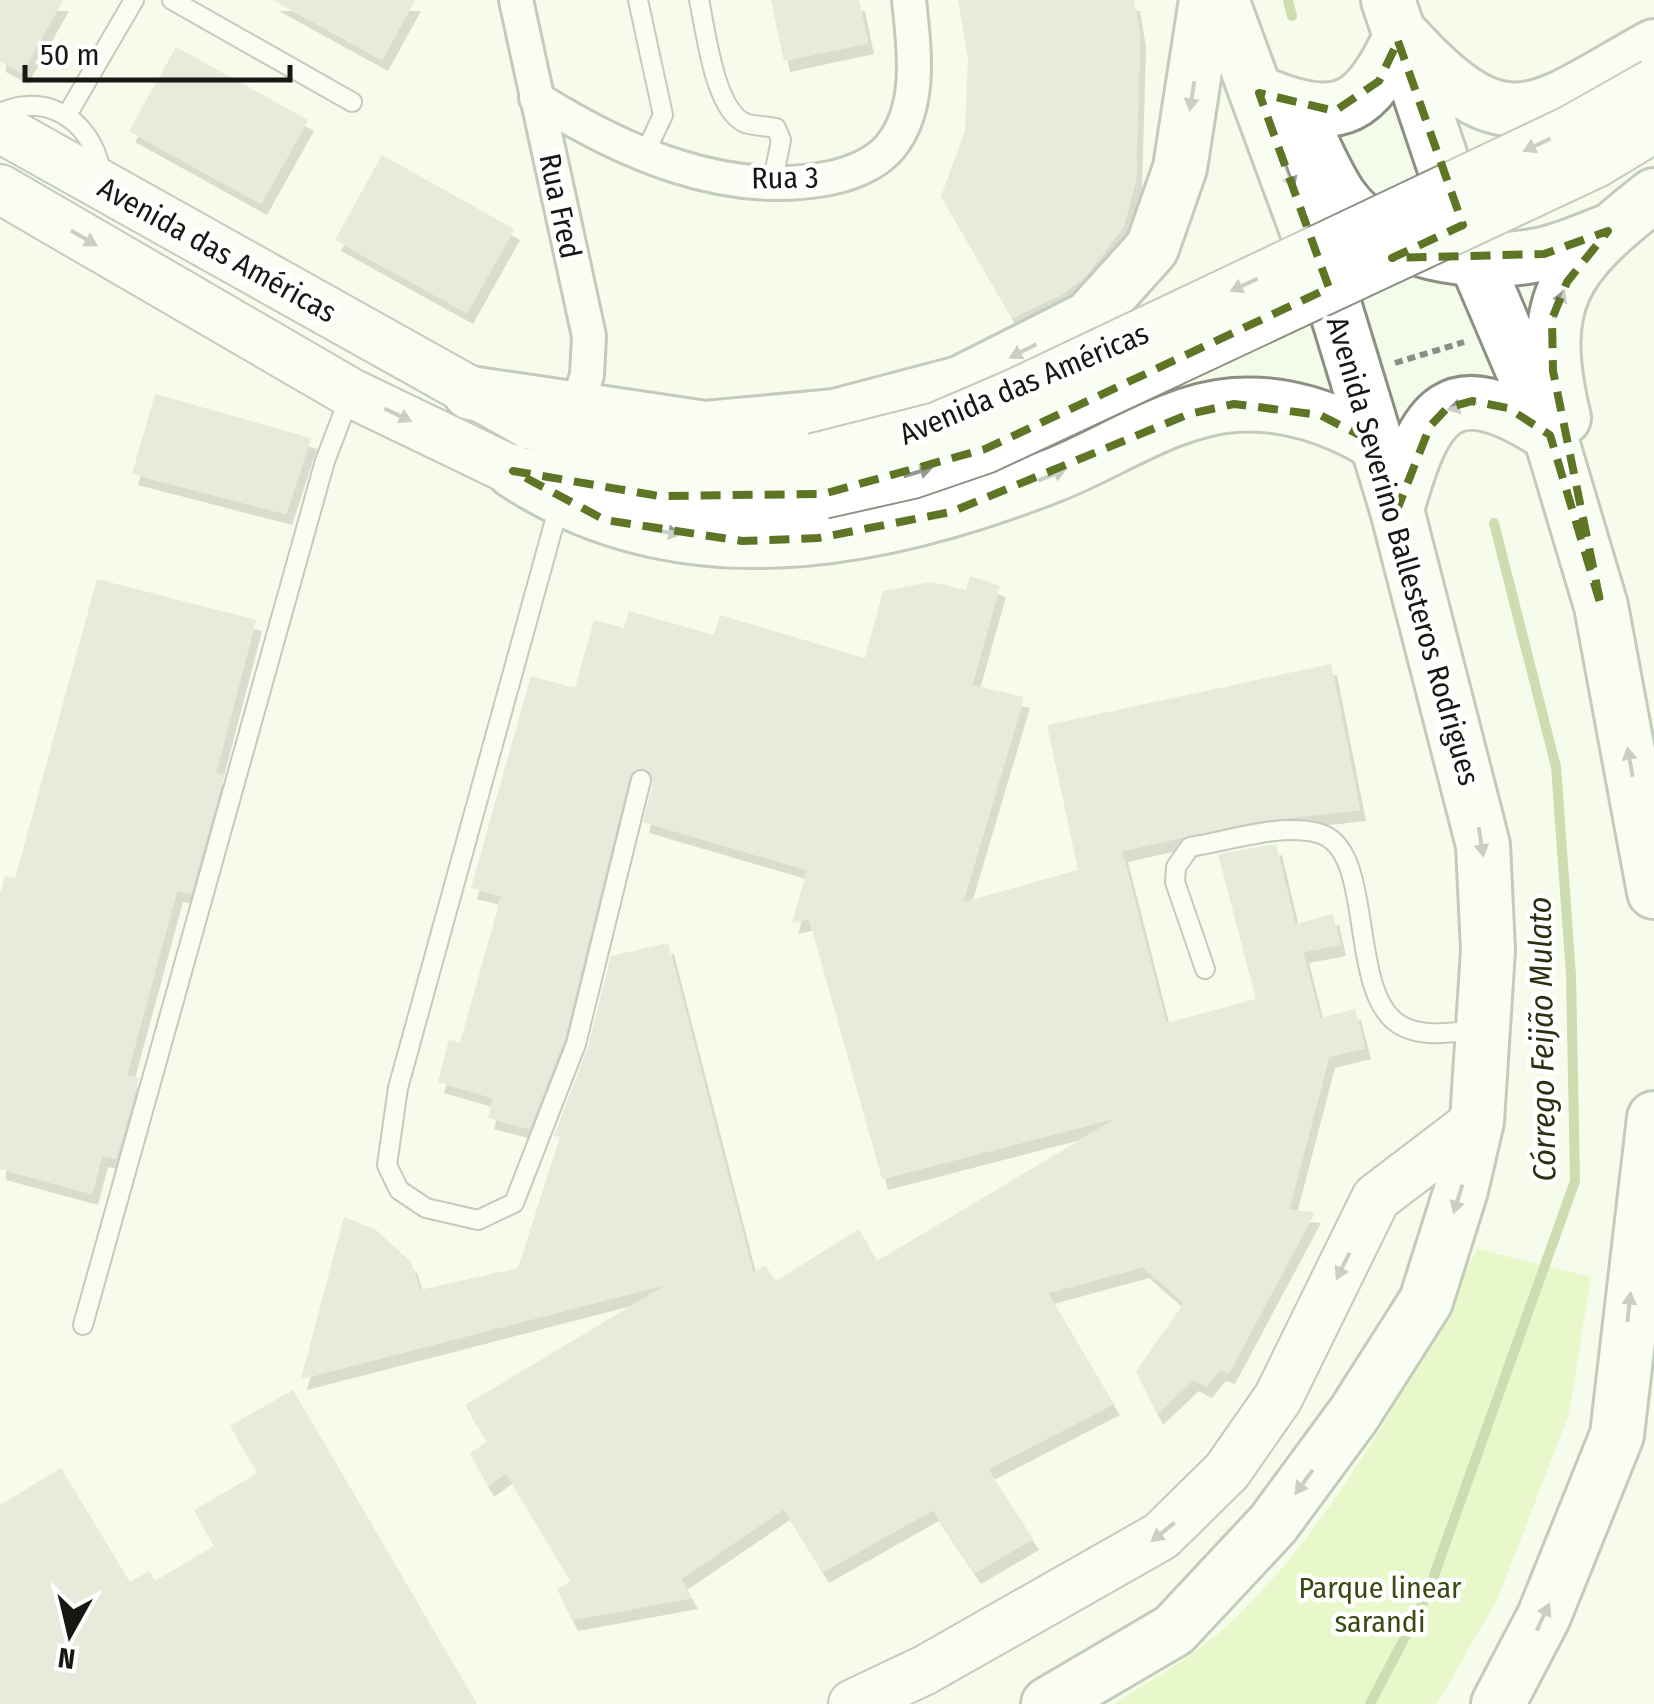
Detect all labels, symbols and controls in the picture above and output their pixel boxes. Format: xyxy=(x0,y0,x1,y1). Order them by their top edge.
scale bar xyxy=(25,20,290,82)
text: 50 m xyxy=(40,37,100,73)
one-way arrow xyxy=(1184,81,1199,113)
one-way arrow xyxy=(1523,137,1552,154)
street label: Rua Fred xyxy=(531,150,589,262)
street label: Rua 3 xyxy=(751,159,819,197)
one-way arrow xyxy=(1282,161,1297,191)
street label: Avenida das Américas xyxy=(92,170,342,330)
one-way arrow xyxy=(70,229,98,246)
one-way arrow xyxy=(1229,277,1258,294)
one-way arrow xyxy=(1551,289,1567,319)
street label: Avenida Severino Ballesteros Rodrigues xyxy=(1319,313,1487,789)
street label: Avenida das Américas xyxy=(894,315,1154,453)
one-way arrow xyxy=(1009,342,1038,359)
one-way arrow xyxy=(1446,399,1477,414)
one-way arrow xyxy=(383,406,412,423)
one-way arrow xyxy=(903,463,933,478)
one-way arrow xyxy=(1037,467,1067,483)
one-way arrow xyxy=(651,525,683,541)
one-way arrow xyxy=(1622,746,1638,777)
one-way arrow xyxy=(1474,827,1489,859)
water label: Córrego Feijão Mulato xyxy=(1521,896,1563,1182)
one-way arrow xyxy=(1450,1185,1465,1215)
one-way arrow xyxy=(1335,1252,1352,1281)
one-way arrow xyxy=(1622,1291,1638,1323)
one-way arrow xyxy=(1294,1469,1314,1495)
one-way arrow xyxy=(1150,1521,1175,1542)
park label: Parque linear sarandi xyxy=(1298,1570,1462,1640)
north arrow xyxy=(20,1584,120,1684)
one-way arrow xyxy=(1534,1602,1551,1631)
text: N xyxy=(56,1641,77,1676)

